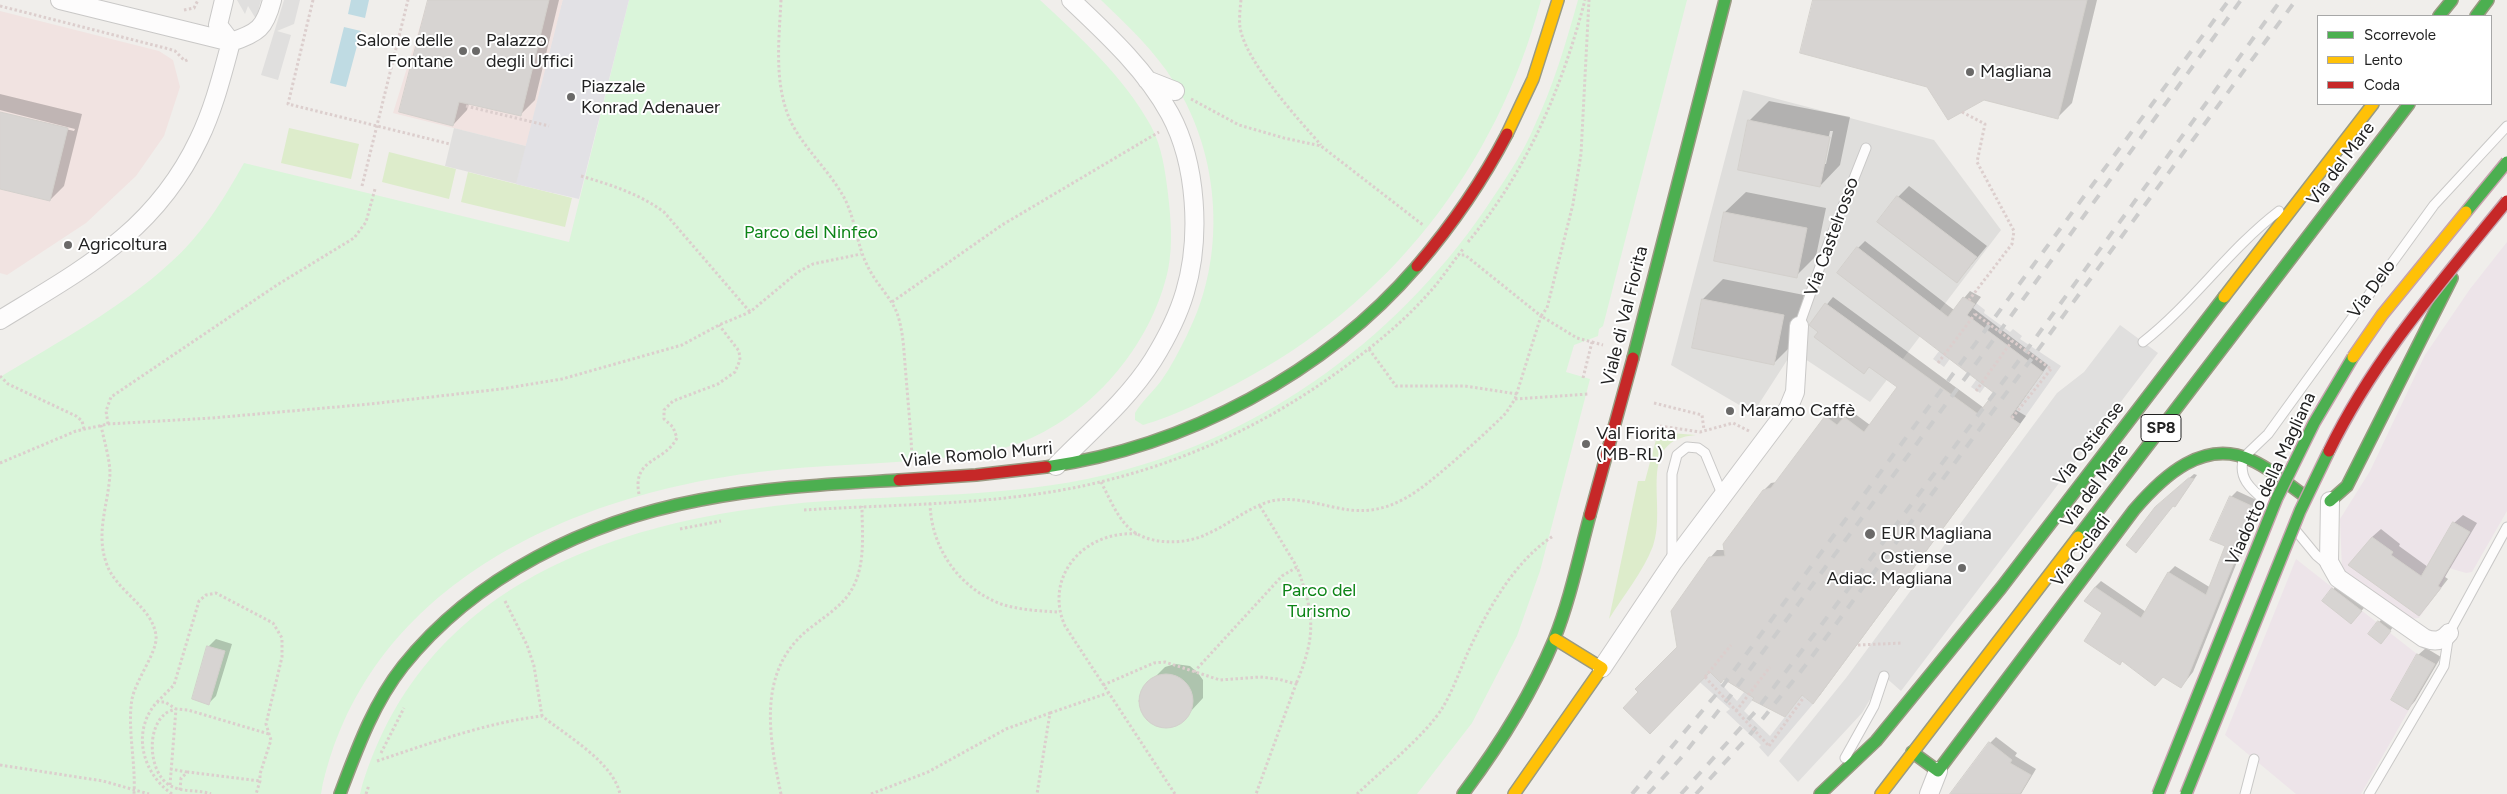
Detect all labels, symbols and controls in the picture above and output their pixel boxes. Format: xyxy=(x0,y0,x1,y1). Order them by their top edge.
legend xyxy=(2317,15,2492,105)
text: Scorrevole xyxy=(2364,26,2436,44)
place label: Salone delle Fontane xyxy=(356,30,453,72)
place label: Palazzo degli Uffici xyxy=(486,30,574,72)
marker: Salone delle Fontane xyxy=(457,45,469,57)
marker: Palazzo degli Uffici xyxy=(470,45,482,57)
text: Lento xyxy=(2364,51,2403,69)
place label: Magliana xyxy=(1980,61,2052,83)
marker: Magliana xyxy=(1964,66,1976,78)
place label: Piazzale Konrad Adenauer xyxy=(581,76,720,118)
text: Coda xyxy=(2364,76,2400,94)
marker: Piazzale Konrad Adenauer xyxy=(565,91,577,103)
street label: Via del Mare xyxy=(2302,118,2380,210)
street label: Via Castelrosso xyxy=(1800,175,1864,299)
park label: Parco del Ninfeo xyxy=(744,222,878,244)
place label: Agricoltura xyxy=(78,234,167,256)
marker: Agricoltura xyxy=(62,239,74,251)
street label: Viale di Val Fiorita xyxy=(1597,244,1653,388)
street label: Via Delo xyxy=(2344,256,2400,322)
street label: Viadotto della Magliana xyxy=(2221,389,2321,569)
street label: Via Ostiense xyxy=(2049,397,2129,491)
place label: Maramo Caffè xyxy=(1740,400,1855,422)
marker: Maramo Caffè xyxy=(1724,405,1736,417)
road number: SP8 xyxy=(2141,414,2181,442)
place label: Val Fiorita (MB-RL) xyxy=(1596,423,1676,466)
street label: Viale Romolo Murri xyxy=(900,438,1054,472)
marker: Val Fiorita (MB-RL) xyxy=(1580,438,1592,450)
street label: Via del Mare xyxy=(2056,440,2134,532)
street label: Via Cicladi xyxy=(2047,511,2115,591)
place label: EUR Magliana xyxy=(1881,523,1992,545)
marker: EUR Magliana xyxy=(1863,527,1877,541)
place label: Ostiense Adiac. Magliana xyxy=(1827,547,1952,590)
marker: Ostiense Adiac. Magliana xyxy=(1956,562,1968,574)
park label: Parco del Turismo xyxy=(1282,580,1356,622)

